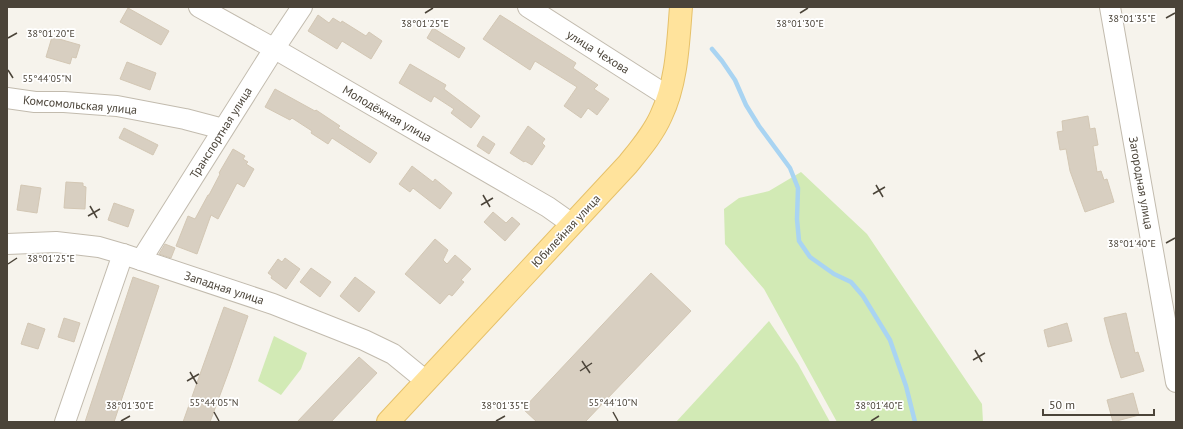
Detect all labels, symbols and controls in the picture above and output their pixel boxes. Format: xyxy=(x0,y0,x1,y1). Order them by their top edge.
text: 38°01'35"E xyxy=(1108,12,1156,25)
text: 38°01'25"E xyxy=(401,17,449,30)
text: 38°01'30"E xyxy=(776,17,824,30)
street label: улица Чехова xyxy=(564,26,632,77)
text: 38°01'20"E xyxy=(27,27,75,40)
text: 55°44'05"N xyxy=(22,72,72,85)
street label: Молодёжная улица xyxy=(340,82,435,145)
street label: Транспортная улица xyxy=(186,84,255,181)
street label: Комсомольская улица xyxy=(22,92,138,117)
street label: Загородная улица xyxy=(1126,135,1157,231)
street label: Юбилейная улица xyxy=(528,191,603,270)
text: 38°01'40"E xyxy=(1108,237,1156,250)
text: 38°01'25"E xyxy=(27,252,75,265)
street label: Западная улица xyxy=(182,268,266,308)
scale bar xyxy=(1043,391,1154,417)
text: 55°44'05"N xyxy=(189,396,239,409)
text: 55°44'10"N xyxy=(588,396,638,409)
text: 50 m xyxy=(1049,397,1075,412)
text: 38°01'30"E xyxy=(106,399,154,412)
text: 38°01'35"E xyxy=(481,399,529,412)
text: 38°01'40"E xyxy=(855,399,903,412)

